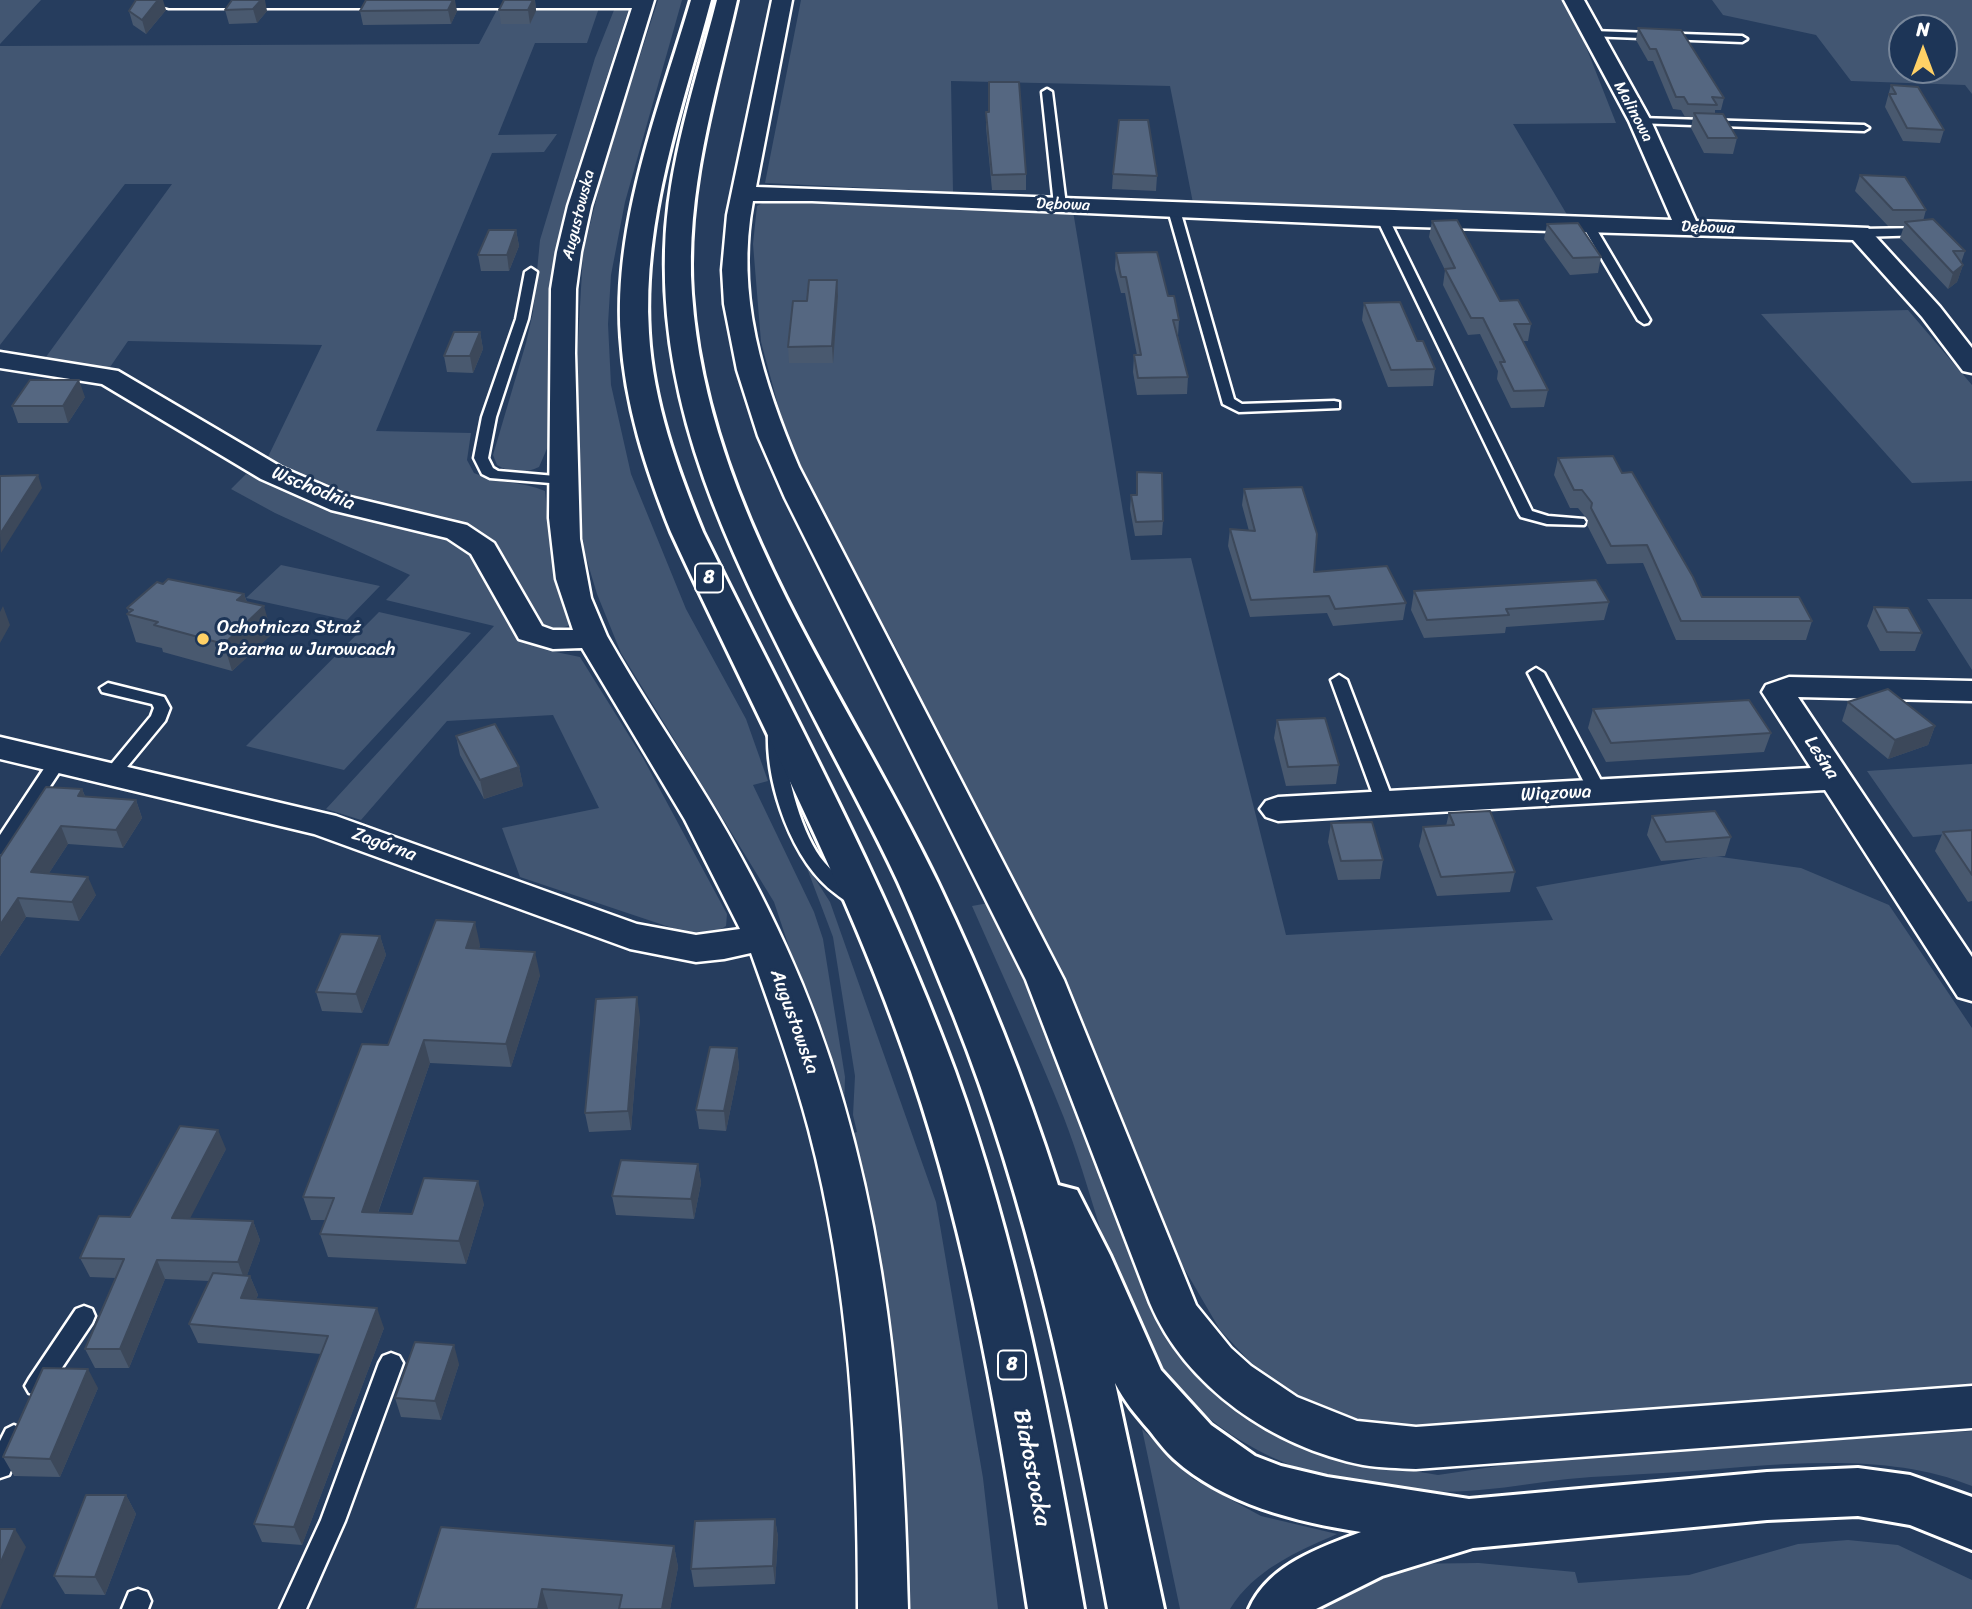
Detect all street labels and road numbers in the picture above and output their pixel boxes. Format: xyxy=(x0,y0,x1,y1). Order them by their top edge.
street label: Malinowa xyxy=(1609,78,1657,146)
street label: Augustowska xyxy=(559,168,599,262)
street label: Dębowa xyxy=(1036,194,1090,216)
street label: Dębowa xyxy=(1681,217,1735,239)
street label: Wschodnia xyxy=(268,462,358,516)
road number: 8 xyxy=(695,564,723,592)
street label: Leśna xyxy=(1799,732,1843,784)
street label: Wiązowa xyxy=(1520,781,1592,807)
street label: Zagórna xyxy=(349,823,419,867)
street label: Augustowska xyxy=(765,967,823,1077)
road number: 8 xyxy=(998,1350,1026,1380)
street label: Białostocka xyxy=(1006,1407,1056,1529)

